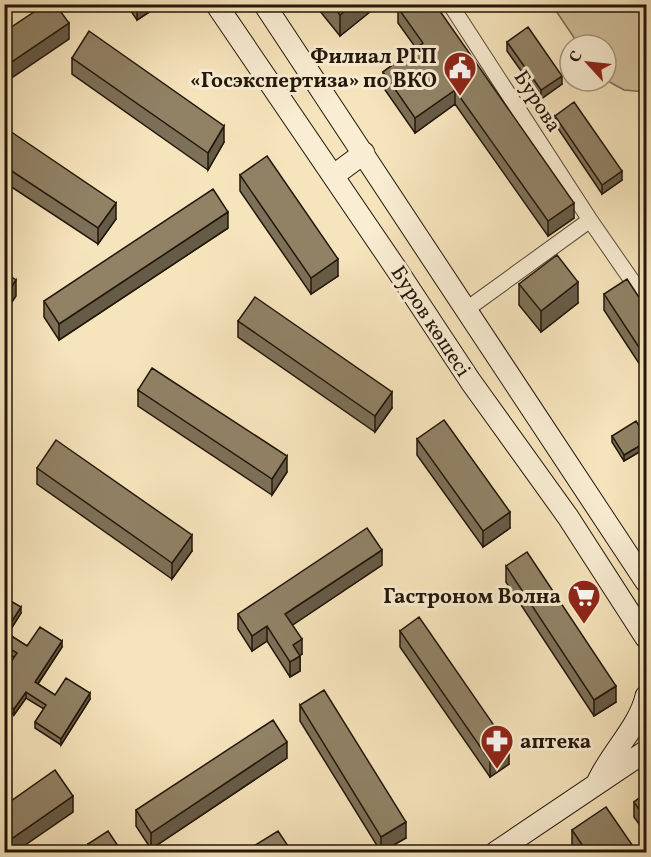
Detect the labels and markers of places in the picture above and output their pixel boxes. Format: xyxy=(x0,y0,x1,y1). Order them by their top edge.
place label: Филиал РГП «Госэкспертиза» по ВКО xyxy=(190,43,437,96)
public building icon: Филиал РГП «Госэкспертиза» по ВКО xyxy=(442,50,478,97)
supermarket icon: Гастроном Волна xyxy=(566,578,602,625)
place label: Гастроном Волна xyxy=(383,583,561,612)
pharmacy icon: аптека xyxy=(479,723,515,770)
place label: аптека xyxy=(520,728,591,757)

